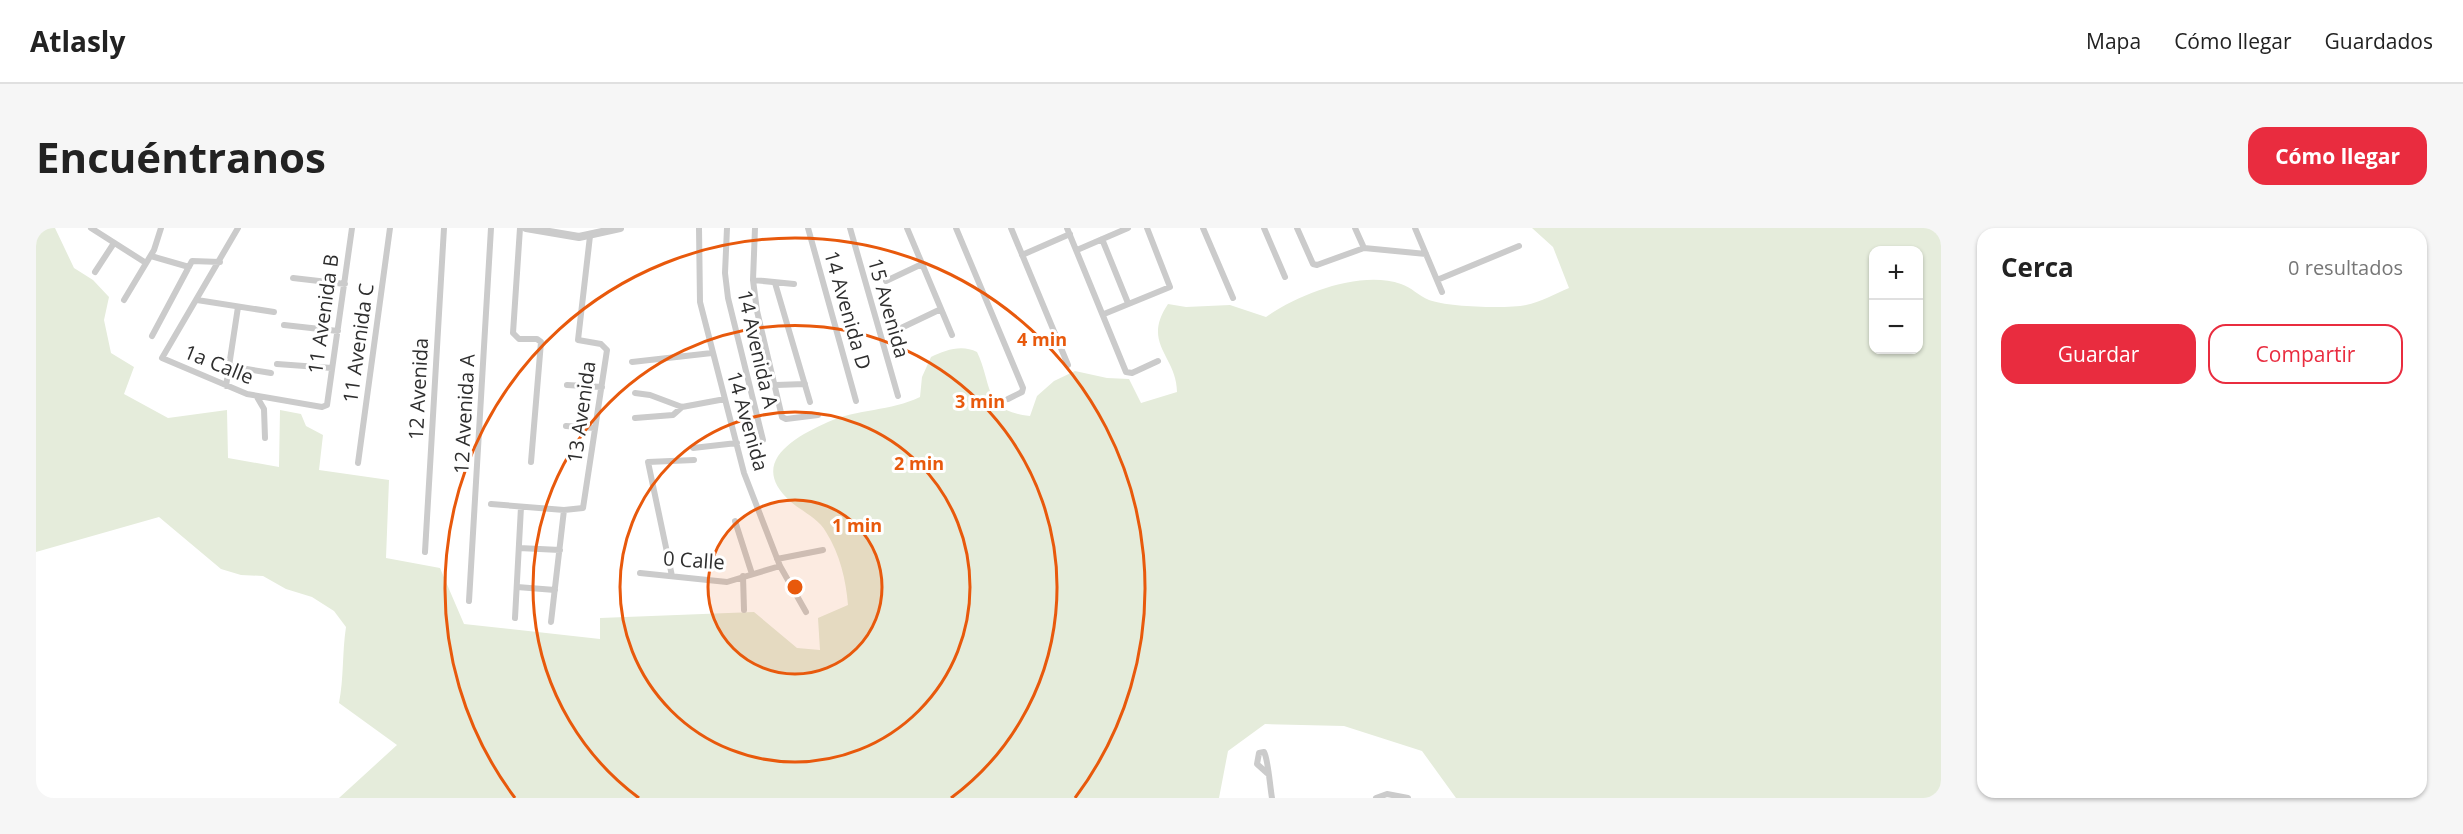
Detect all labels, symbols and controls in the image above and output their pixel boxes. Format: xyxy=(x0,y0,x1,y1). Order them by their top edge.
text: Atlasly xyxy=(30,22,125,60)
text: Mapa xyxy=(2086,27,2141,55)
text: Cómo llegar xyxy=(2174,27,2292,55)
text: Guardados xyxy=(2325,27,2433,55)
button: Cómo llegar xyxy=(2248,127,2427,185)
text: Encuéntranos xyxy=(36,128,326,185)
map controls xyxy=(1869,246,1923,354)
button: + xyxy=(1869,246,1923,300)
street label: 14 Avenida D xyxy=(818,247,878,373)
text: Cerca xyxy=(2001,249,2074,285)
street label: 11 Avenida B xyxy=(301,252,345,376)
text: 0 resultados xyxy=(2288,254,2403,281)
street label: 15 Avenida xyxy=(862,255,916,361)
street label: 11 Avenida C xyxy=(336,282,380,404)
street label: 14 Avenida A xyxy=(731,287,785,411)
button: − xyxy=(1869,300,1923,354)
button: Guardar xyxy=(2001,324,2196,384)
button: Compartir xyxy=(2208,324,2403,384)
text: 4 min xyxy=(1017,327,1067,351)
street label: 12 Avenida xyxy=(402,337,434,441)
street label: 1a Calle xyxy=(180,338,258,390)
street label: 12 Avenida A xyxy=(447,353,481,475)
street label: 13 Avenida xyxy=(560,359,602,465)
street label: 14 Avenida xyxy=(721,368,775,474)
text: 3 min xyxy=(955,389,1005,413)
text: 2 min xyxy=(894,451,944,475)
text: 1 min xyxy=(832,513,882,537)
street label: 0 Calle xyxy=(662,544,726,576)
centre of rings xyxy=(785,577,805,597)

